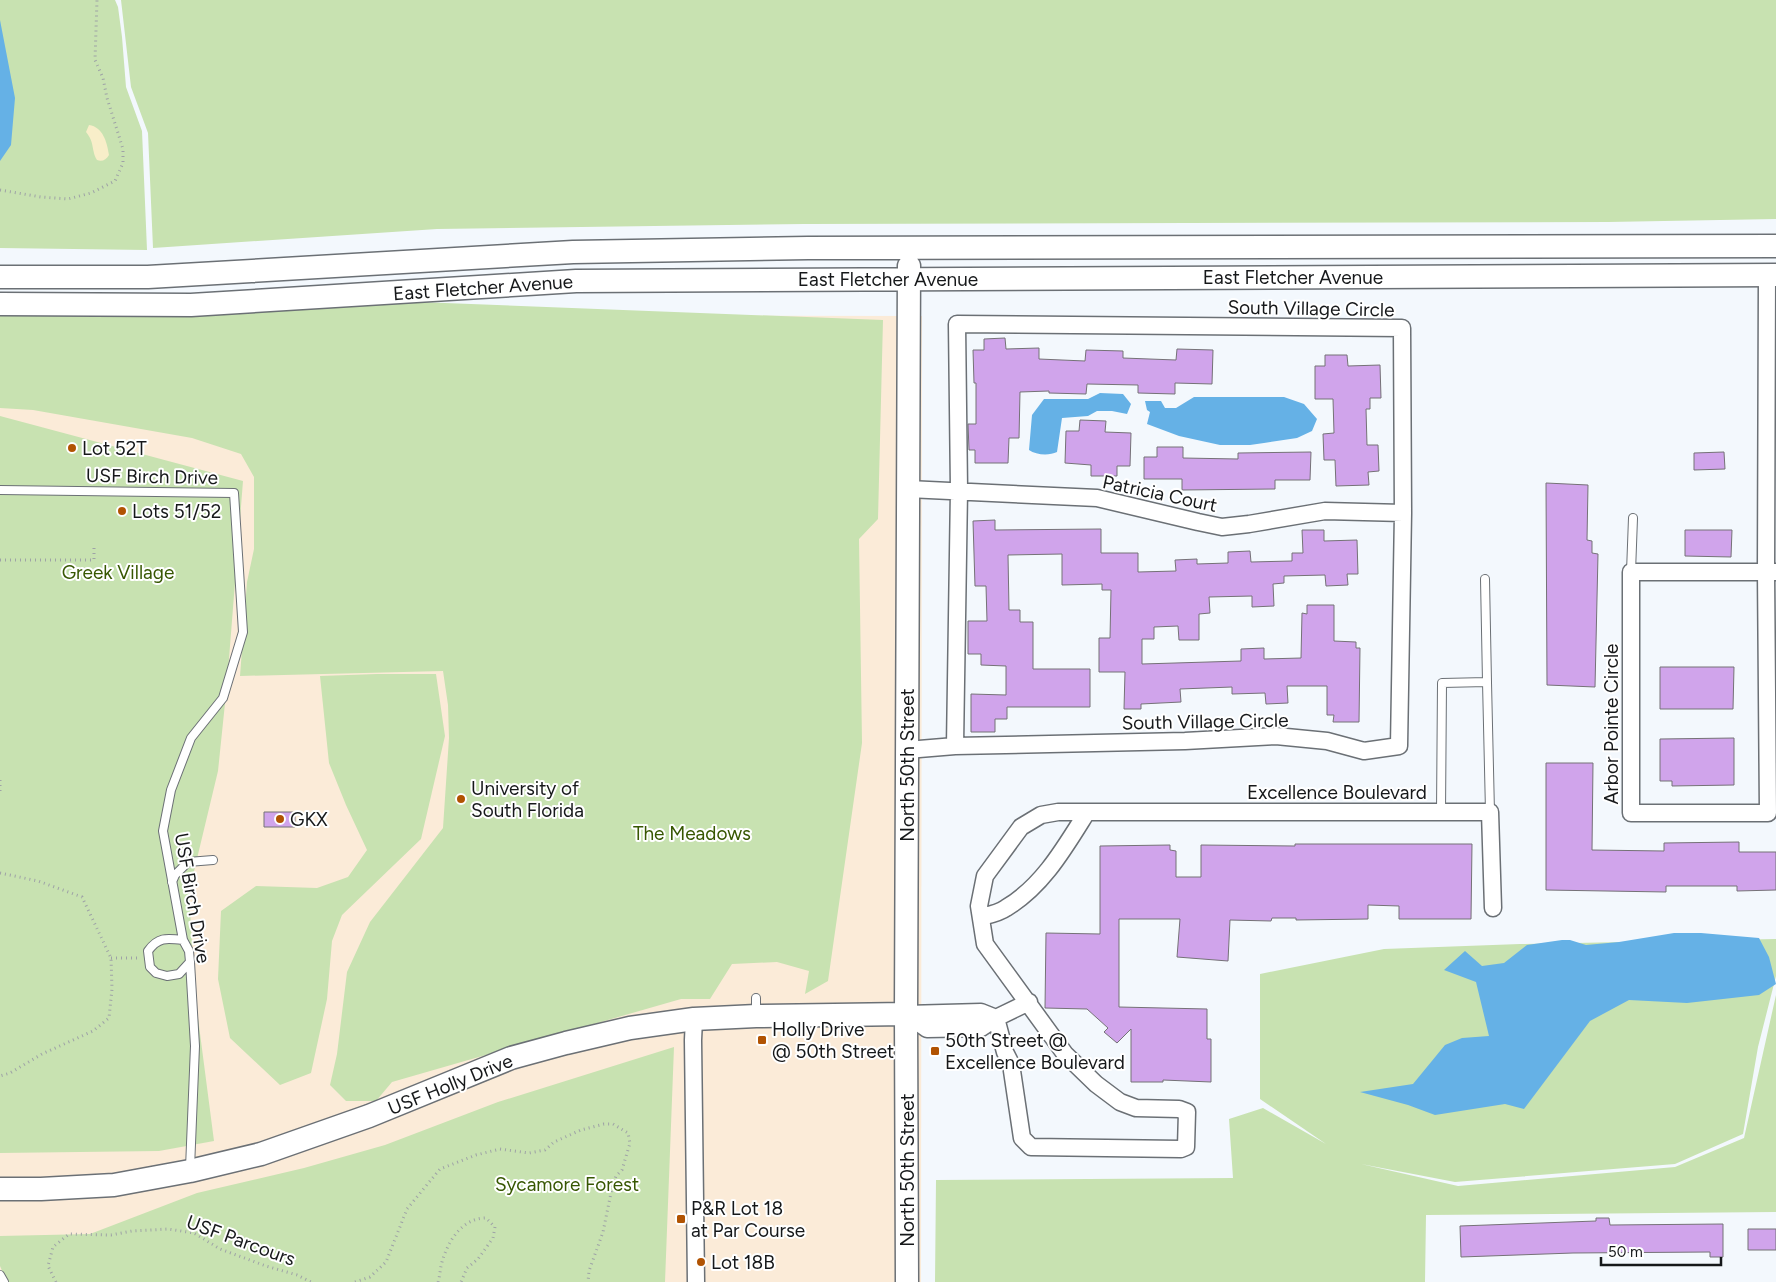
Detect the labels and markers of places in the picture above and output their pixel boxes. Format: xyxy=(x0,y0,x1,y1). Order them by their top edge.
place label: Lot 52T xyxy=(82,437,147,460)
marker: Lot 52T xyxy=(66,442,78,454)
place label: Lots 51/52 xyxy=(132,500,221,523)
marker: Lots 51/52 xyxy=(116,505,128,517)
place label: University of South Florida xyxy=(471,777,584,822)
marker: University of South Florida xyxy=(455,793,467,805)
place label: GKX xyxy=(290,808,328,831)
marker: GKX xyxy=(274,813,286,825)
place label: Holly Drive @ 50th Street xyxy=(772,1018,894,1063)
place label: 50th Street @ Excellence Boulevard xyxy=(945,1029,1125,1074)
marker: Holly Drive @ 50th Street xyxy=(756,1034,768,1046)
marker: 50th Street @ Excellence Boulevard xyxy=(929,1045,941,1057)
place label: P&R Lot 18 at Par Course xyxy=(691,1197,805,1242)
marker: P&R Lot 18 at Par Course xyxy=(675,1213,687,1225)
place label: Lot 18B xyxy=(711,1251,775,1274)
marker: Lot 18B xyxy=(695,1256,707,1268)

